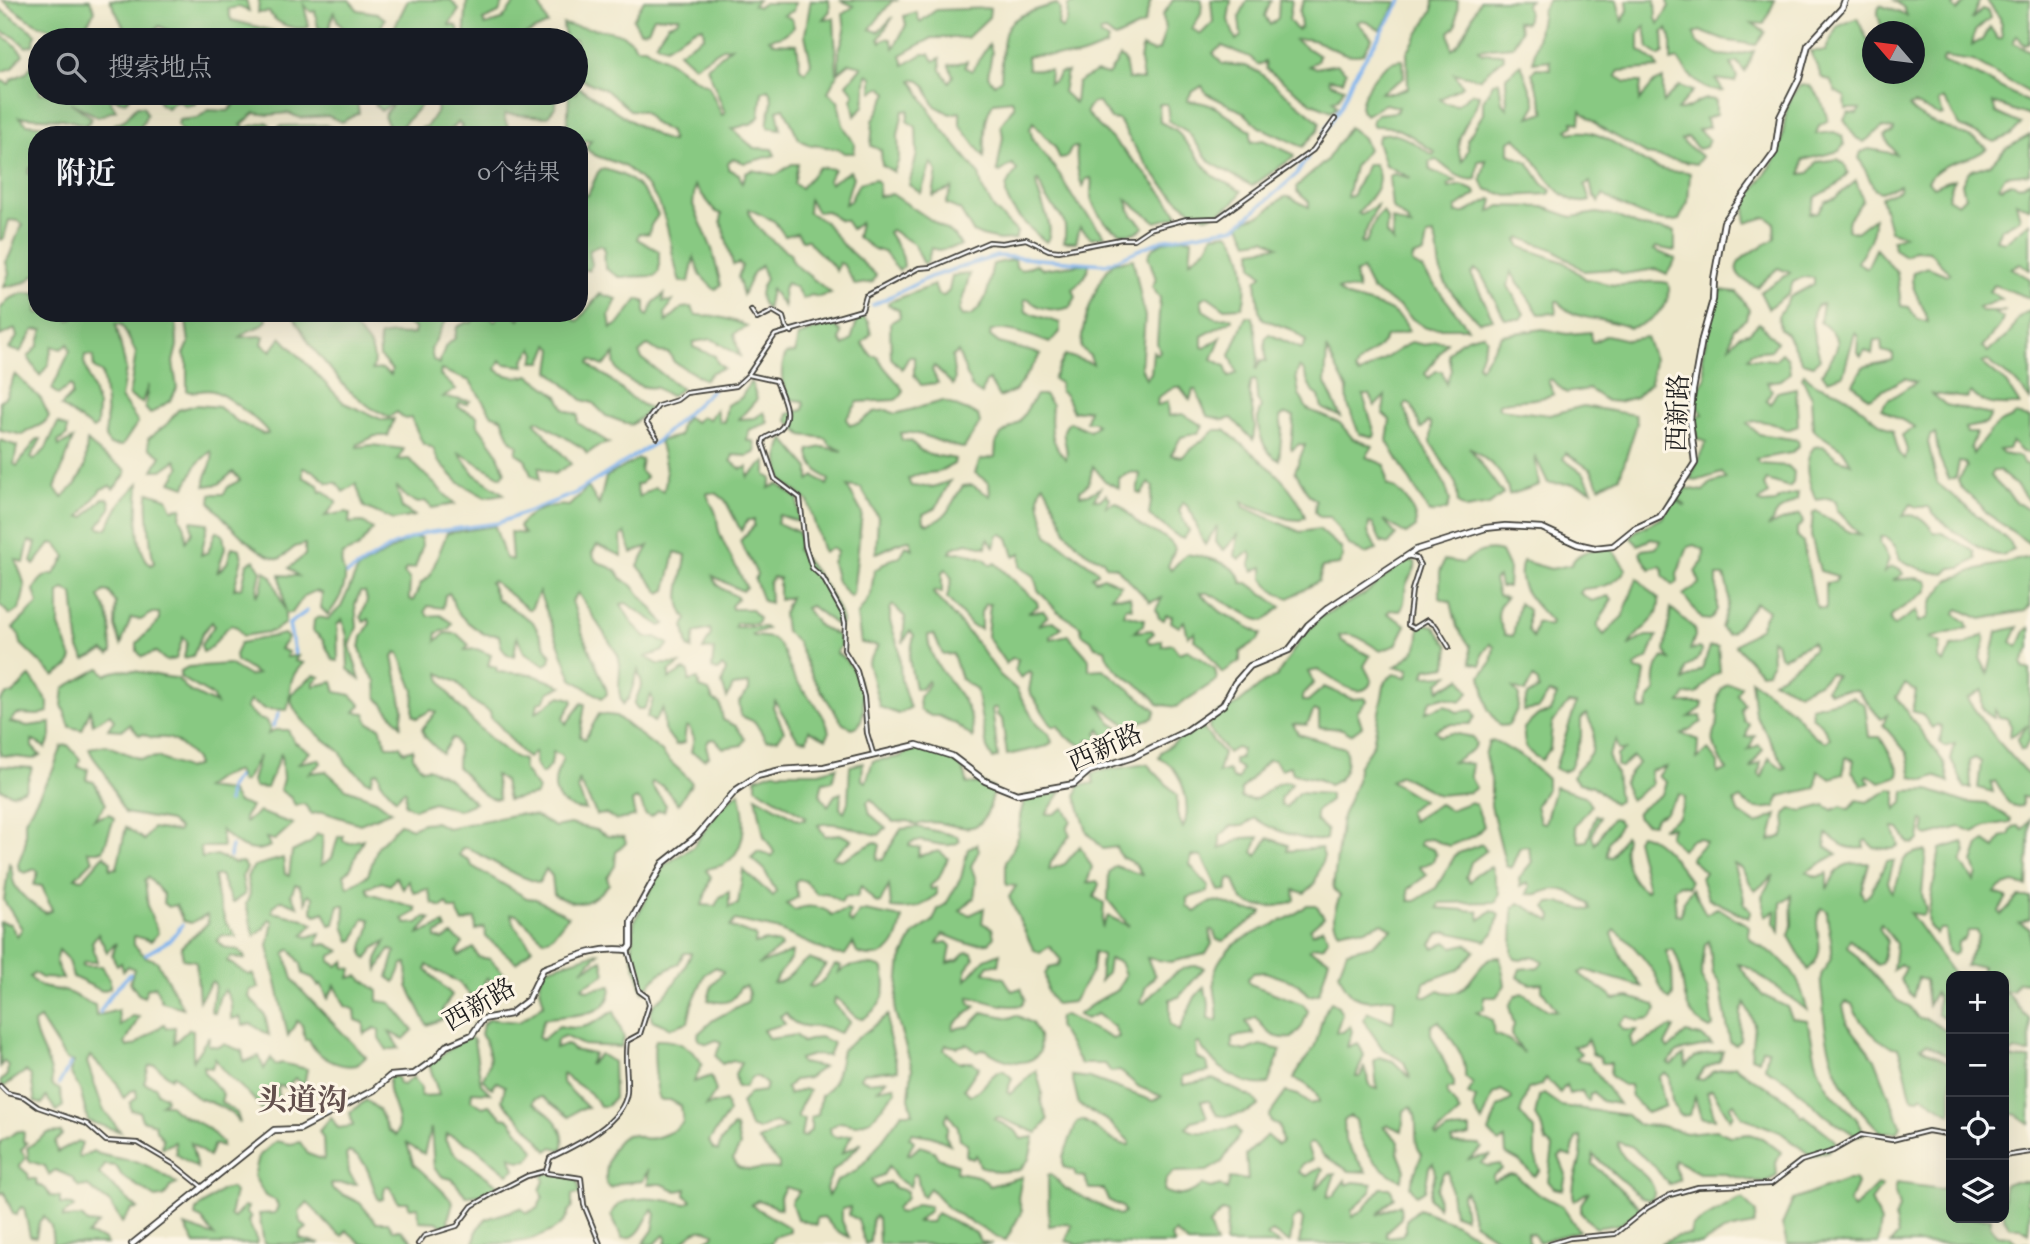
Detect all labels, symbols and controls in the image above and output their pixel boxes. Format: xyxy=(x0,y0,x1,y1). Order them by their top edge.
north arrow xyxy=(1862,21,1925,84)
search box xyxy=(28,28,588,105)
icon: search xyxy=(52,48,90,86)
text: 搜索地点 xyxy=(108,51,212,87)
text: 附近 xyxy=(56,154,116,196)
text: 0个结果 xyxy=(477,158,560,190)
street label: 西新路 xyxy=(1660,373,1698,453)
street label: 西新路 xyxy=(1063,717,1149,781)
street label: 西新路 xyxy=(437,971,523,1041)
map controls xyxy=(1946,971,2009,1223)
button: + xyxy=(1946,971,2009,1034)
button: − xyxy=(1946,1034,2009,1097)
district label: 头道沟 xyxy=(257,1081,347,1123)
button: locate xyxy=(1946,1097,2009,1160)
button: layers xyxy=(1946,1160,2009,1223)

